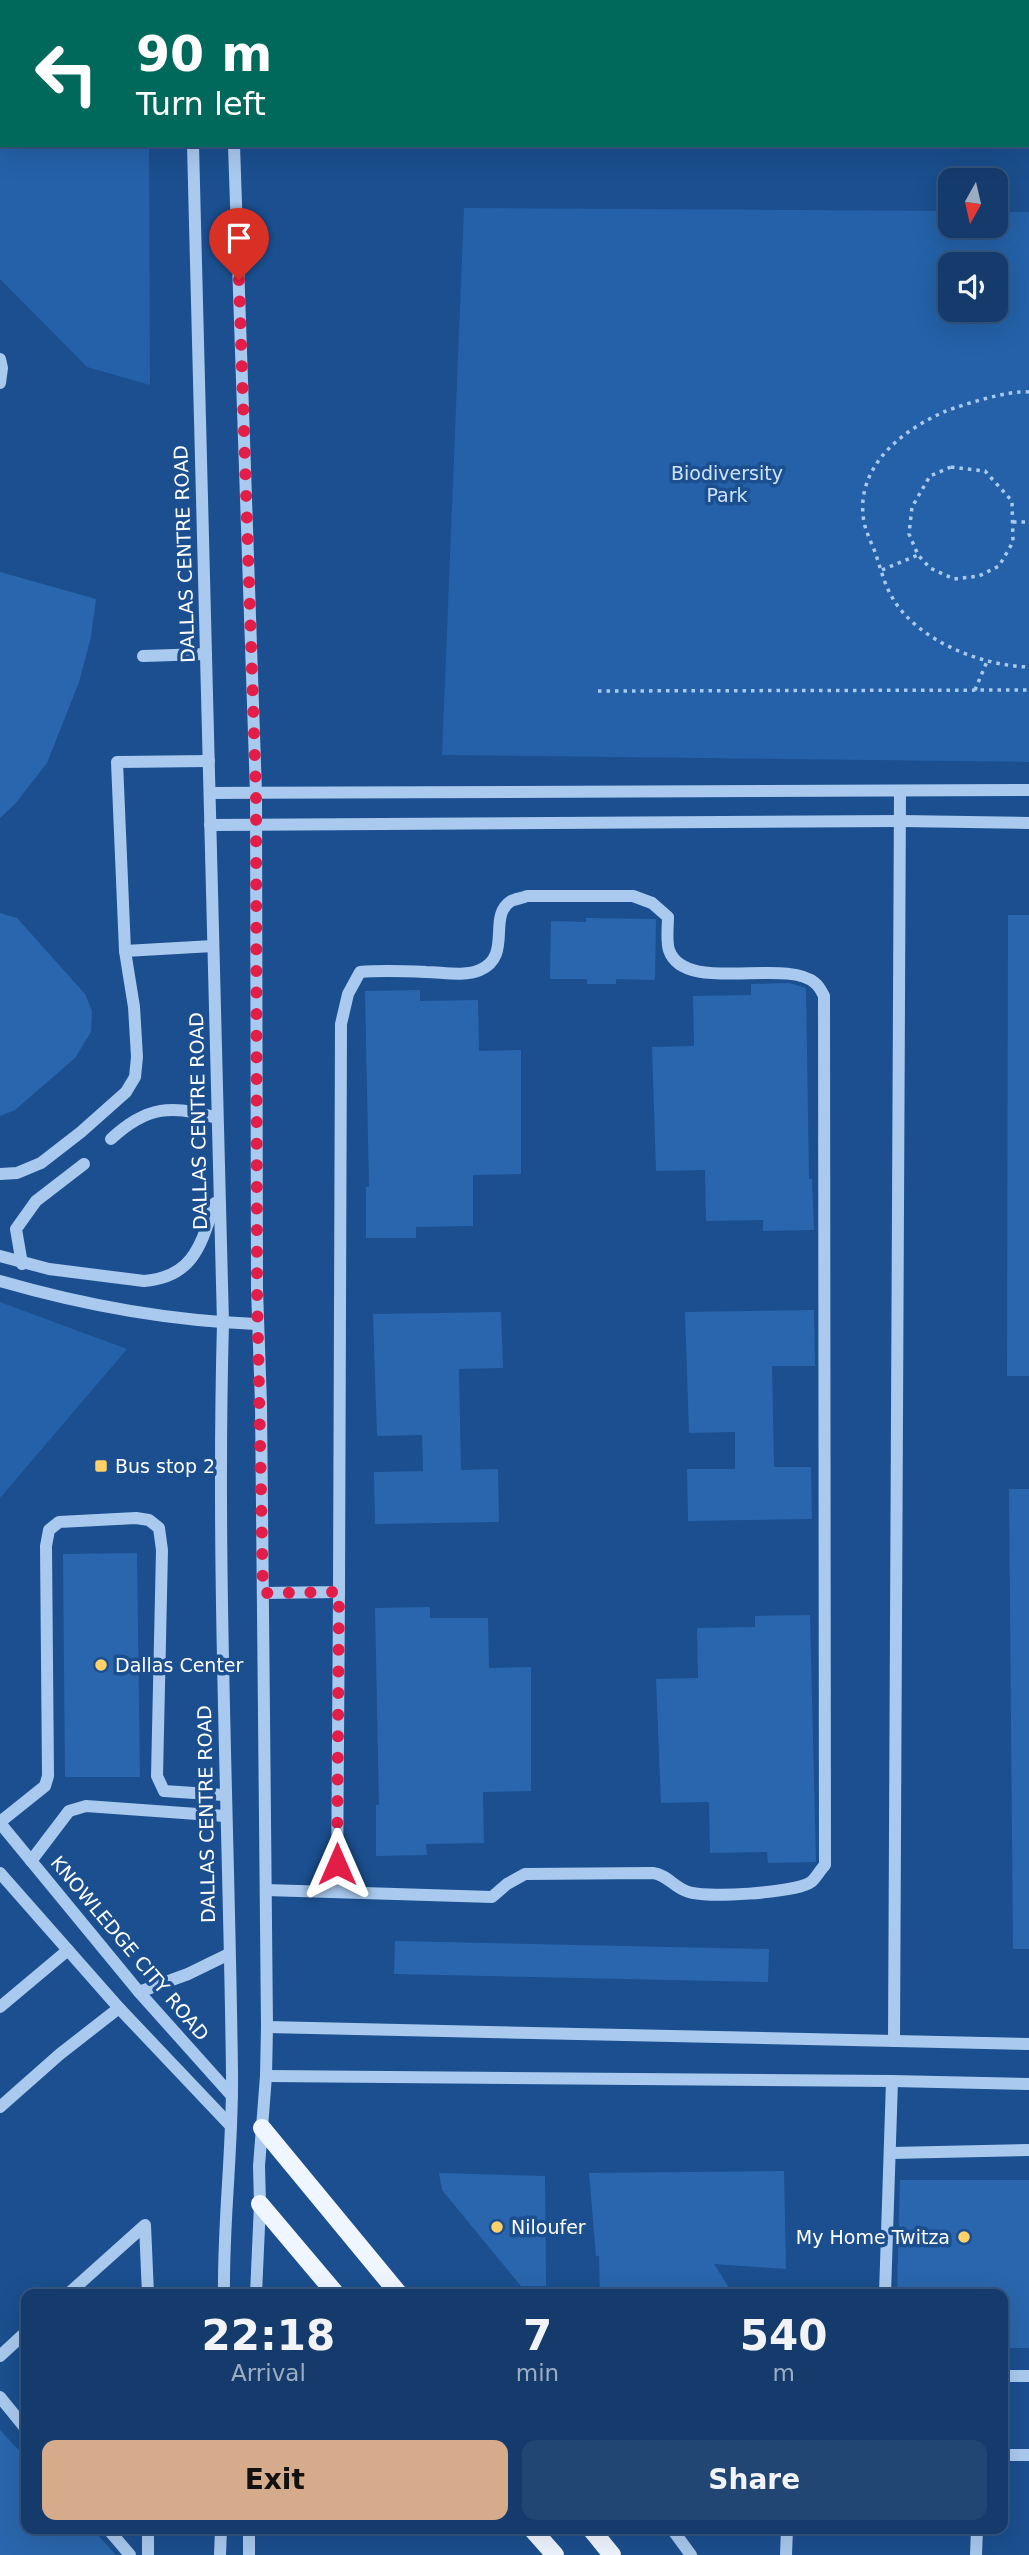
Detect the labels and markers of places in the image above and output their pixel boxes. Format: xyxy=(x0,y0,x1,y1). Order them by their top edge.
pin xyxy=(209,208,269,280)
place label: Bus stop 2 xyxy=(115,1455,215,1477)
marker: Bus stop 2 xyxy=(93,1458,109,1474)
place label: Dallas Center xyxy=(115,1654,244,1676)
marker: Dallas Center xyxy=(93,1657,109,1673)
place label: Niloufer xyxy=(511,2216,586,2238)
marker: Niloufer xyxy=(489,2219,505,2235)
place label: My Home Twitza xyxy=(796,2226,950,2248)
marker: My Home Twitza xyxy=(956,2229,972,2245)

